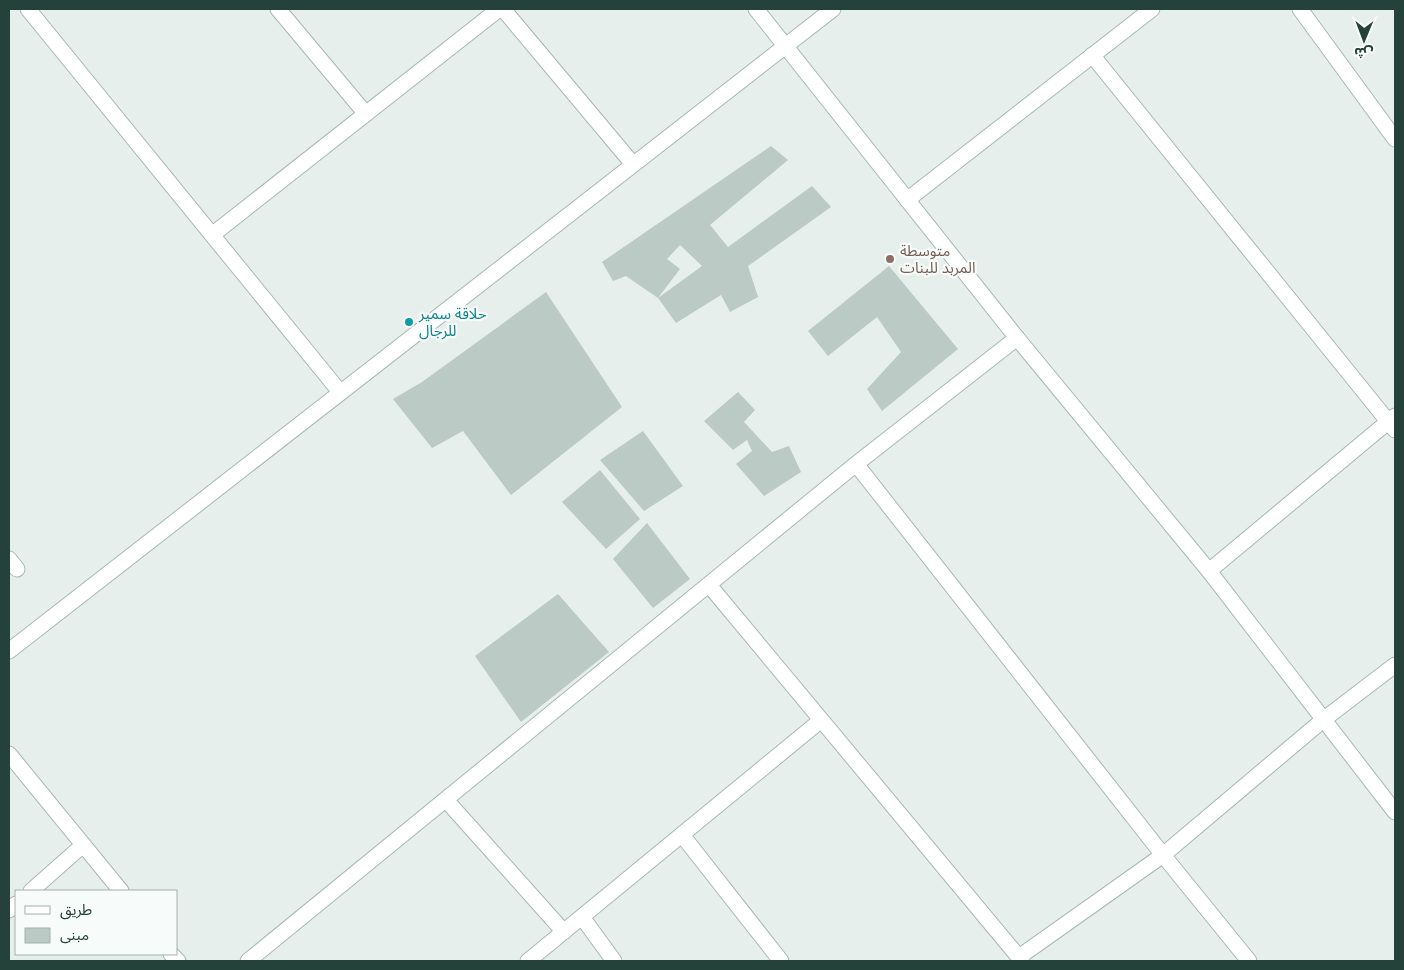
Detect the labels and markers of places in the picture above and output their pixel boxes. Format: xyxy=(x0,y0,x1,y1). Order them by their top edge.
place label: متوسطة المربد للبنات xyxy=(900,240,976,277)
marker: متوسطة المربد للبنات xyxy=(884,253,896,265)
place label: حلاقة سمير للرجال xyxy=(418,303,487,340)
marker: حلاقة سمير للرجال xyxy=(403,316,415,328)

